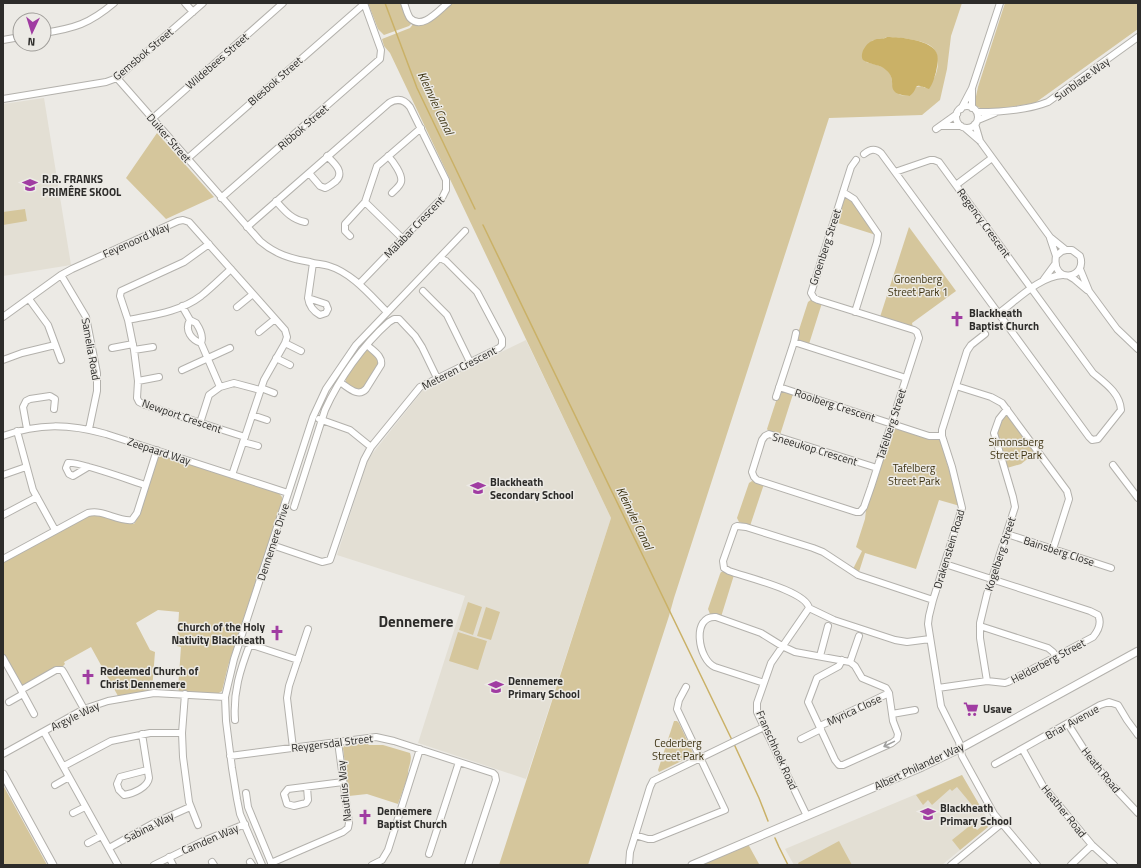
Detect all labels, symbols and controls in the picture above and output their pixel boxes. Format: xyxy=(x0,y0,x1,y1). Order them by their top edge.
north arrow xyxy=(12,12,52,52)
street label: Gemsbok Street xyxy=(109,24,177,84)
street label: Wildebees Street xyxy=(182,29,252,93)
text: N xyxy=(27,34,36,50)
street label: Blesbok Street xyxy=(244,53,306,109)
street label: Sunblaze Way xyxy=(1051,53,1113,105)
water label: Kleinvlei Canal xyxy=(413,68,460,139)
street label: Ribbok Street xyxy=(274,100,332,154)
street label: Duiker Street xyxy=(143,110,195,166)
place label: R.R. FRANKS PRIMÊRE SKOOL xyxy=(42,171,122,200)
school or university icon: R.R. FRANKS PRIMÊRE SKOOL xyxy=(21,176,39,194)
street label: Regency Crescent xyxy=(953,185,1015,261)
street label: Malabar Crescent xyxy=(380,192,448,262)
street label: Groenberg Street xyxy=(805,207,845,287)
street label: Feyenoord Way xyxy=(100,218,173,262)
park label: Groenberg Street Park 1 xyxy=(888,271,948,300)
place label: Blackheath Baptist Church xyxy=(969,305,1039,334)
church icon: Blackheath Baptist Church xyxy=(948,310,966,328)
street label: Samelia Road xyxy=(78,317,104,382)
street label: Meteren Crescent xyxy=(419,342,499,394)
street label: Rooiberg Crescent xyxy=(793,384,878,426)
street label: Tafelberg Street xyxy=(872,386,910,461)
street label: Newport Crescent xyxy=(140,395,224,437)
street label: Sneeukop Crescent xyxy=(770,428,860,470)
street label: Zeepaard Way xyxy=(125,433,193,469)
park label: Simonsberg Street Park xyxy=(988,434,1044,463)
park label: Tafelberg Street Park xyxy=(888,460,941,489)
place label: Blackheath Secondary School xyxy=(490,474,574,503)
school or university icon: Blackheath Secondary School xyxy=(469,479,487,497)
water label: Kleinvlei Canal xyxy=(612,483,659,554)
street label: Dennemere Drive xyxy=(253,501,293,583)
street label: Drakenstein Road xyxy=(929,507,969,591)
street label: Kogelberg Street xyxy=(980,515,1020,593)
street label: Bainsberg Close xyxy=(1021,532,1097,570)
district label: Dennemere xyxy=(379,610,454,633)
place label: Church of the Holy Nativity Blackheath xyxy=(171,619,265,648)
church icon: Church of the Holy Nativity Blackheath xyxy=(268,624,286,642)
street label: Helderberg Street xyxy=(1008,635,1088,687)
place label: Redeemed Church of Christ Dennemere xyxy=(100,663,198,692)
church icon: Redeemed Church of Christ Dennemere xyxy=(79,668,97,686)
place label: Dennemere Primary School xyxy=(508,673,580,702)
school or university icon: Dennemere Primary School xyxy=(487,678,505,696)
street label: Myrica Close xyxy=(824,690,884,730)
street label: Argyle Way xyxy=(48,697,103,735)
supermarket icon: Usave xyxy=(962,700,980,718)
street label: Briar Avenue xyxy=(1042,700,1102,743)
place label: Usave xyxy=(983,701,1012,717)
street label: Franschhoek Road xyxy=(752,708,802,792)
street label: Reygersdal Street xyxy=(290,730,374,756)
park label: Cederberg Street Park xyxy=(652,735,705,764)
street label: Albert Philander Way xyxy=(872,738,967,794)
one-way arrow xyxy=(883,741,895,748)
street label: Heath Road xyxy=(1078,744,1124,796)
street label: Nautilus Way xyxy=(333,759,355,822)
street label: Heather Road xyxy=(1038,781,1090,841)
place label: Blackheath Primary School xyxy=(940,800,1012,829)
place label: Dennemere Baptist Church xyxy=(377,803,447,832)
school or university icon: Blackheath Primary School xyxy=(919,805,937,823)
street label: Sabina Way xyxy=(121,807,177,846)
church icon: Dennemere Baptist Church xyxy=(356,808,374,826)
street label: Camden Way xyxy=(179,820,242,858)

